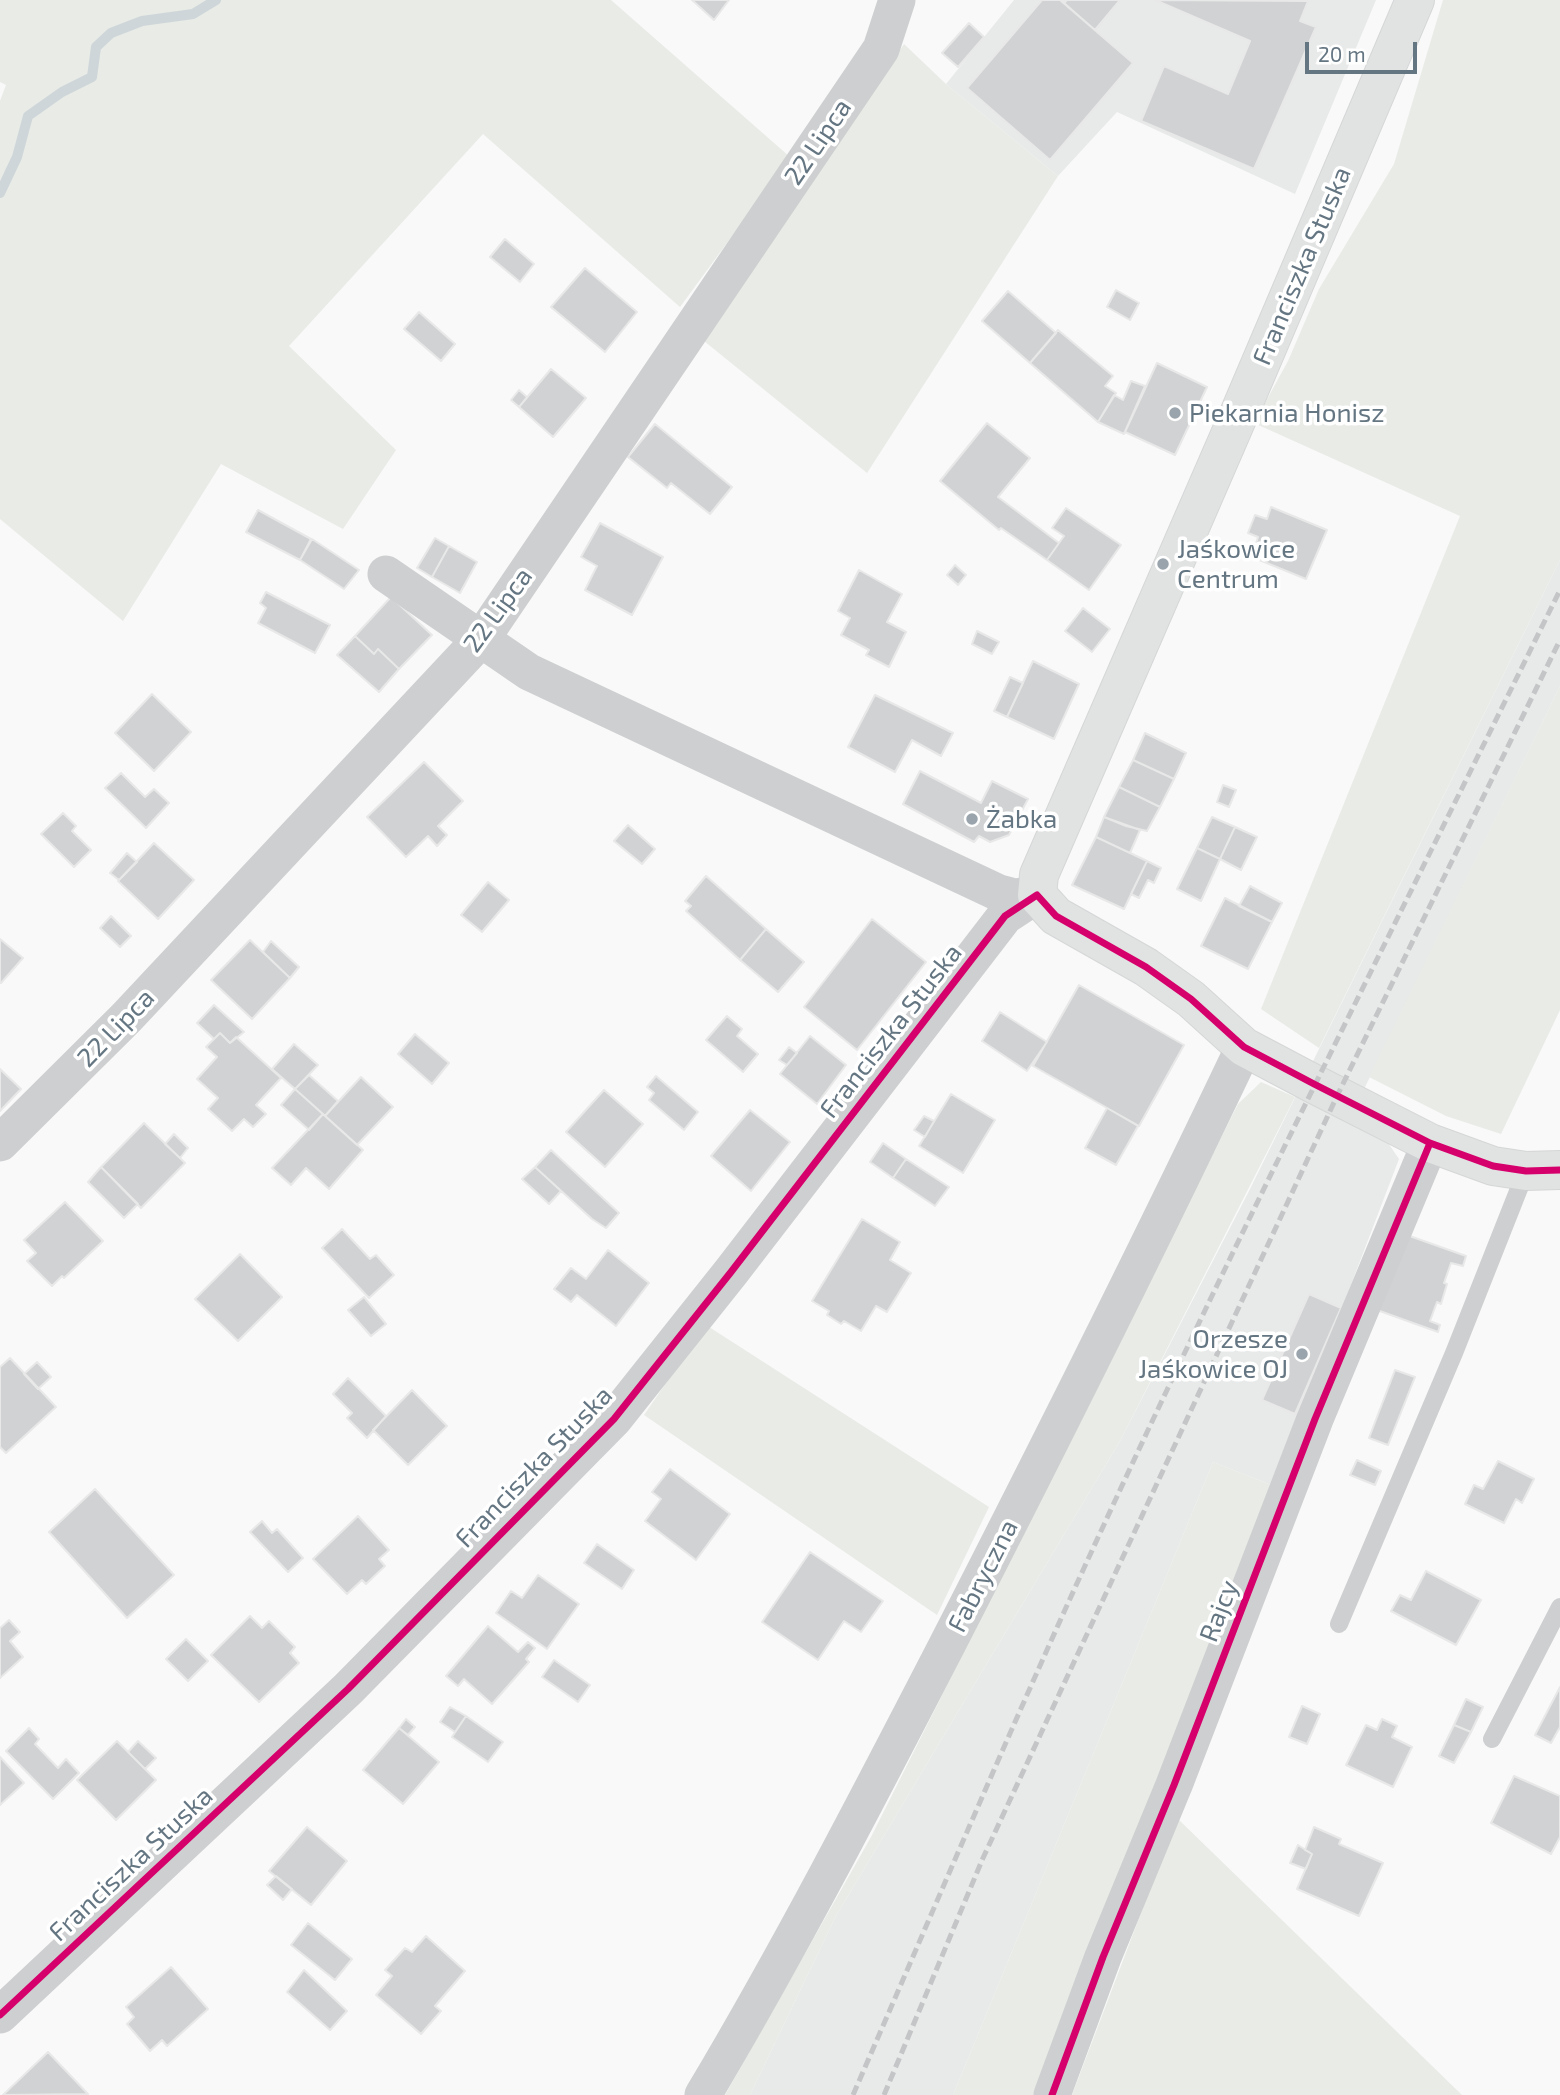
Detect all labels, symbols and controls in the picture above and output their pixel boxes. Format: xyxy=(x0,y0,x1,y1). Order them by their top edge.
scale bar xyxy=(1308,28,1420,72)
text: 20 m xyxy=(1318,41,1366,66)
street label: 22 Lipca xyxy=(778,93,858,191)
street label: Franciszka Stuska xyxy=(1246,162,1358,370)
place label: Piekarnia Honisz xyxy=(1189,397,1384,429)
marker: Piekarnia Honisz xyxy=(1167,405,1183,421)
place label: Jaśkowice Centrum xyxy=(1177,533,1295,594)
marker: Jaśkowice Centrum xyxy=(1155,556,1171,572)
street label: 22 Lipca xyxy=(457,562,539,658)
place label: Żabka xyxy=(986,803,1057,835)
marker: Żabka xyxy=(964,811,980,827)
street label: Franciszka Stuska xyxy=(813,938,969,1124)
street label: 22 Lipca xyxy=(71,982,161,1074)
place label: Orzesze Jaśkowice OJ xyxy=(1138,1323,1288,1384)
marker: Orzesze Jaśkowice OJ xyxy=(1294,1346,1310,1362)
street label: Franciszka Stuska xyxy=(449,1380,619,1554)
street label: Fabryczna xyxy=(941,1515,1025,1637)
street label: Rajcy xyxy=(1193,1576,1245,1646)
street label: Franciszka Stuska xyxy=(43,1780,219,1948)

